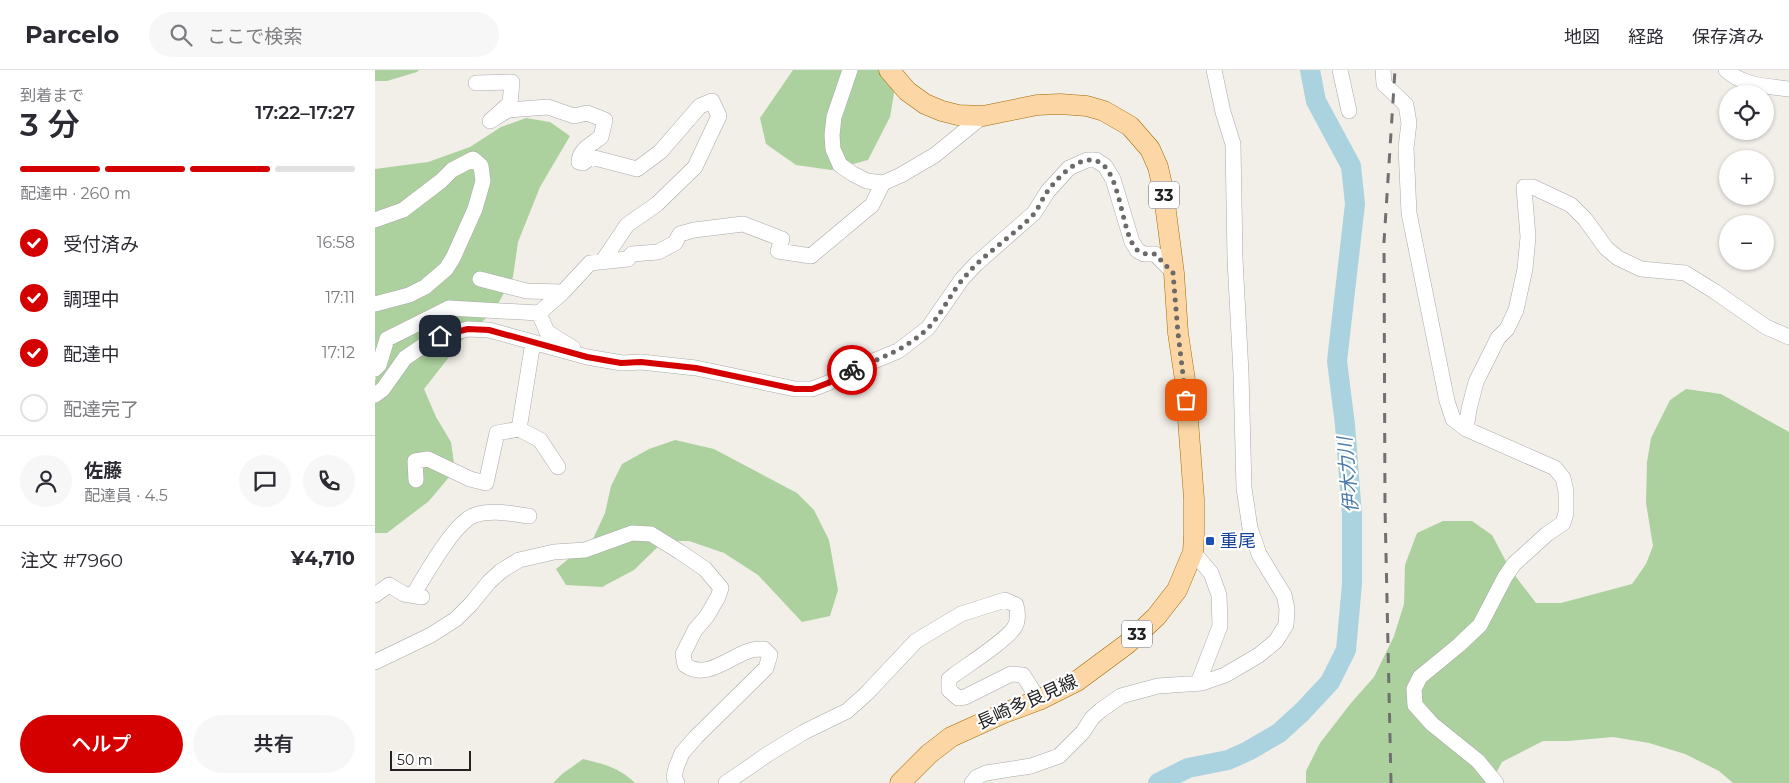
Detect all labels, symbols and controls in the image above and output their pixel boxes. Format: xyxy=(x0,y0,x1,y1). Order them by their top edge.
search box xyxy=(149,12,499,57)
text: Parcelo xyxy=(25,20,119,49)
icon: search xyxy=(167,21,195,49)
text: ここで検索 xyxy=(207,25,302,48)
text: 地図 xyxy=(1564,26,1600,48)
text: 経路 xyxy=(1628,26,1664,48)
text: 保存済み xyxy=(1692,26,1764,48)
map controls xyxy=(1719,85,1774,270)
button: locate xyxy=(1719,85,1774,140)
text: 到着まで xyxy=(20,86,84,105)
text: 17:22–17:27 xyxy=(255,101,355,124)
text: 3 分 xyxy=(20,105,79,144)
button: + xyxy=(1719,150,1774,205)
road number: 33 xyxy=(1149,182,1179,208)
text: 配達中 · 260 m xyxy=(20,184,131,203)
button: − xyxy=(1719,215,1774,270)
icon: check xyxy=(20,229,48,257)
text: 受付済み xyxy=(63,233,139,256)
text: 16:58 xyxy=(317,233,355,252)
icon: check xyxy=(20,284,48,312)
text: 調理中 xyxy=(63,288,120,311)
text: 17:11 xyxy=(325,288,355,307)
pin xyxy=(419,315,461,357)
icon: home xyxy=(426,322,454,350)
icon: check xyxy=(20,339,48,367)
text: 配達中 xyxy=(63,343,120,366)
text: 17:12 xyxy=(322,343,355,362)
courier xyxy=(827,345,877,395)
icon: bike xyxy=(838,356,866,384)
pin xyxy=(1165,379,1207,421)
icon: bag xyxy=(1172,386,1200,414)
text: 配達完了 xyxy=(63,398,139,421)
water label: 伊木力川 xyxy=(1333,434,1363,514)
button: person xyxy=(20,455,72,507)
button: chat xyxy=(239,455,291,507)
button: phone xyxy=(303,455,355,507)
text: 佐藤 xyxy=(84,459,122,482)
text: 配達員 · 4.5 xyxy=(84,486,168,505)
place label: 重尾 xyxy=(1220,530,1256,552)
marker: 重尾 xyxy=(1204,535,1216,547)
text: ¥4,710 xyxy=(291,547,355,570)
text: 注文 #7960 xyxy=(20,549,123,572)
road number: 33 xyxy=(1122,620,1152,648)
street label: 長崎多良見線 xyxy=(973,670,1081,734)
button: ヘルプ xyxy=(20,715,183,773)
button: 共有 xyxy=(193,715,355,773)
scale bar xyxy=(390,748,471,771)
text: 50 m xyxy=(397,751,433,769)

